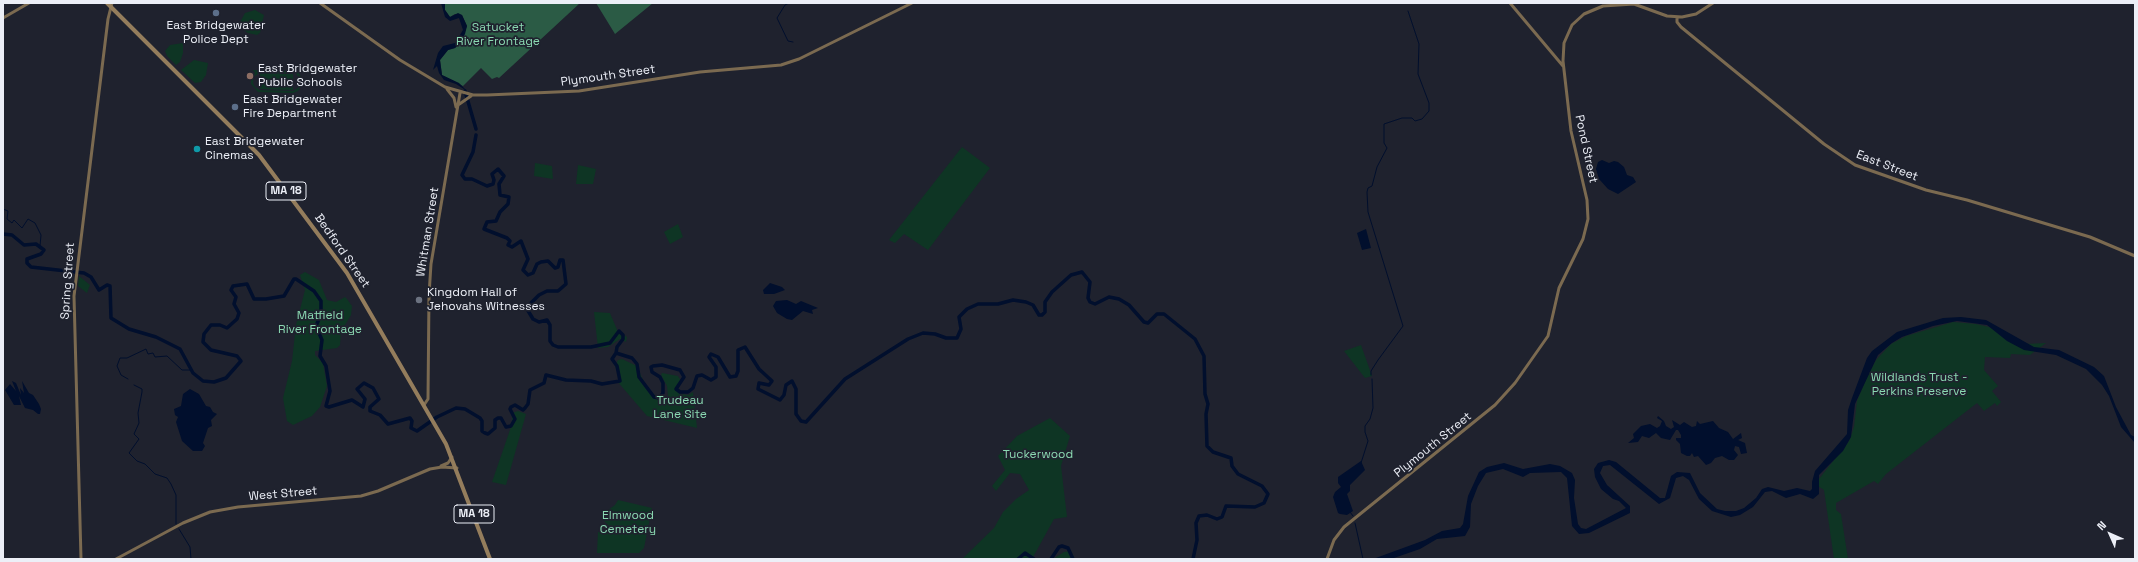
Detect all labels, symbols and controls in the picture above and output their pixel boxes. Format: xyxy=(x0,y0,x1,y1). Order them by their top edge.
marker: East Bridgewater Police Dept xyxy=(211,8,221,18)
place label: East Bridgewater Police Dept xyxy=(166,19,266,47)
park label: Satucket River Frontage xyxy=(456,21,540,49)
place label: East Bridgewater Public Schools xyxy=(258,62,357,90)
street label: Plymouth Street xyxy=(560,62,656,90)
marker: East Bridgewater Public Schools xyxy=(245,71,255,81)
place label: East Bridgewater Fire Department xyxy=(243,93,342,121)
marker: East Bridgewater Fire Department xyxy=(230,102,240,112)
street label: Pond Street xyxy=(1572,114,1600,184)
place label: East Bridgewater Cinemas xyxy=(205,135,304,163)
marker: East Bridgewater Cinemas xyxy=(192,144,202,154)
street label: East Street xyxy=(1854,148,1920,184)
road number: MA 18 xyxy=(266,182,306,200)
street label: Whitman Street xyxy=(414,186,442,278)
street label: Bedford Street xyxy=(311,211,373,291)
street label: Spring Street xyxy=(58,242,78,320)
place label: Kingdom Hall of Jehovahs Witnesses xyxy=(427,286,545,314)
marker: Kingdom Hall of Jehovahs Witnesses xyxy=(414,295,424,305)
park label: Matfield River Frontage xyxy=(278,309,362,337)
park label: Wildlands Trust - Perkins Preserve xyxy=(1871,371,1967,399)
park label: Trudeau Lane Site xyxy=(653,394,707,422)
street label: Plymouth Street xyxy=(1391,409,1475,481)
park label: Tuckerwood xyxy=(1003,448,1073,462)
street label: West Street xyxy=(248,484,318,504)
road number: MA 18 xyxy=(454,505,494,523)
park label: Elmwood Cemetery xyxy=(600,509,656,537)
north arrow xyxy=(2090,514,2130,554)
text: N xyxy=(2094,518,2109,533)

